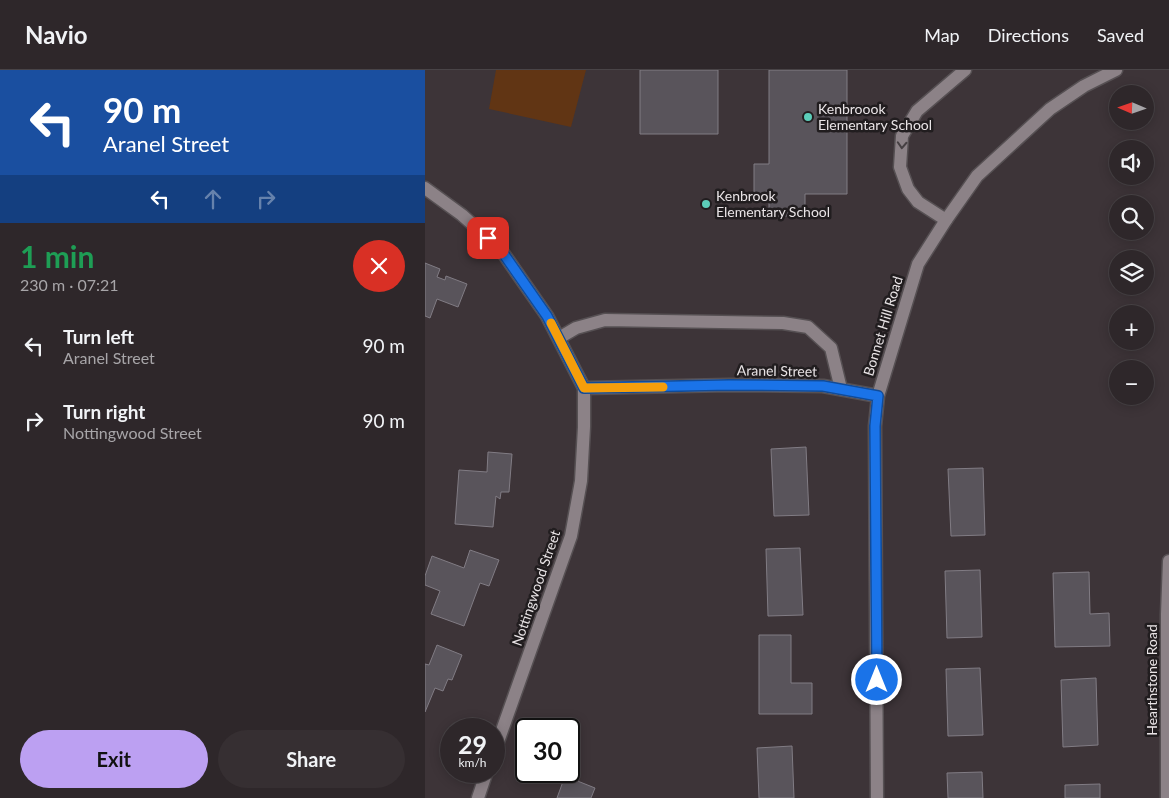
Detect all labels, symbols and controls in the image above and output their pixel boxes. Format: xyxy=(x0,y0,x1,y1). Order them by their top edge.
text: Navio xyxy=(25,20,88,49)
text: Map xyxy=(924,24,960,46)
text: Directions xyxy=(988,24,1069,46)
text: Saved xyxy=(1097,24,1144,46)
north arrow xyxy=(1109,85,1154,130)
map controls xyxy=(1109,85,1154,405)
text: 90 m xyxy=(103,88,181,130)
icon: left xyxy=(20,90,85,155)
place label: Kenbroook Elementary School xyxy=(818,100,932,133)
marker: Kenbroook Elementary School xyxy=(802,111,814,123)
text: Aranel Street xyxy=(103,130,229,157)
button: sound xyxy=(1109,140,1154,185)
one-way arrow xyxy=(896,141,907,149)
icon: left xyxy=(146,185,174,213)
icon: ahead xyxy=(199,185,227,213)
icon: right xyxy=(252,185,280,213)
place label: Kenbrook Elementary School xyxy=(716,187,830,220)
button: search xyxy=(1109,195,1154,240)
marker: Kenbrook Elementary School xyxy=(700,198,712,210)
pin xyxy=(467,217,509,259)
icon: arrive xyxy=(474,224,502,252)
text: 1 min xyxy=(20,238,94,274)
button: close xyxy=(353,240,405,292)
button: layers xyxy=(1109,250,1154,295)
street label: Bonnet Hill Road xyxy=(859,274,906,378)
text: 230 m · 07:21 xyxy=(20,275,119,294)
button: + xyxy=(1109,305,1154,350)
text: Turn left xyxy=(63,325,134,348)
icon: left xyxy=(20,332,48,360)
text: 90 m xyxy=(362,334,405,357)
text: Aranel Street xyxy=(63,348,155,367)
button: − xyxy=(1109,360,1154,405)
street label: Aranel Street xyxy=(737,361,817,380)
text: Turn right xyxy=(63,400,145,423)
icon: right xyxy=(20,407,48,435)
text: 90 m xyxy=(362,409,405,432)
text: Nottingwood Street xyxy=(63,423,202,442)
street label: Nottingwood Street xyxy=(508,528,563,648)
street label: Hearthstone Road xyxy=(1143,624,1160,736)
position arrow xyxy=(850,653,902,705)
speed limit sign: 30 xyxy=(515,718,580,783)
text: 29 xyxy=(458,729,487,759)
button: Exit xyxy=(20,730,208,788)
button: Share xyxy=(218,730,405,788)
text: km/h xyxy=(458,755,487,770)

